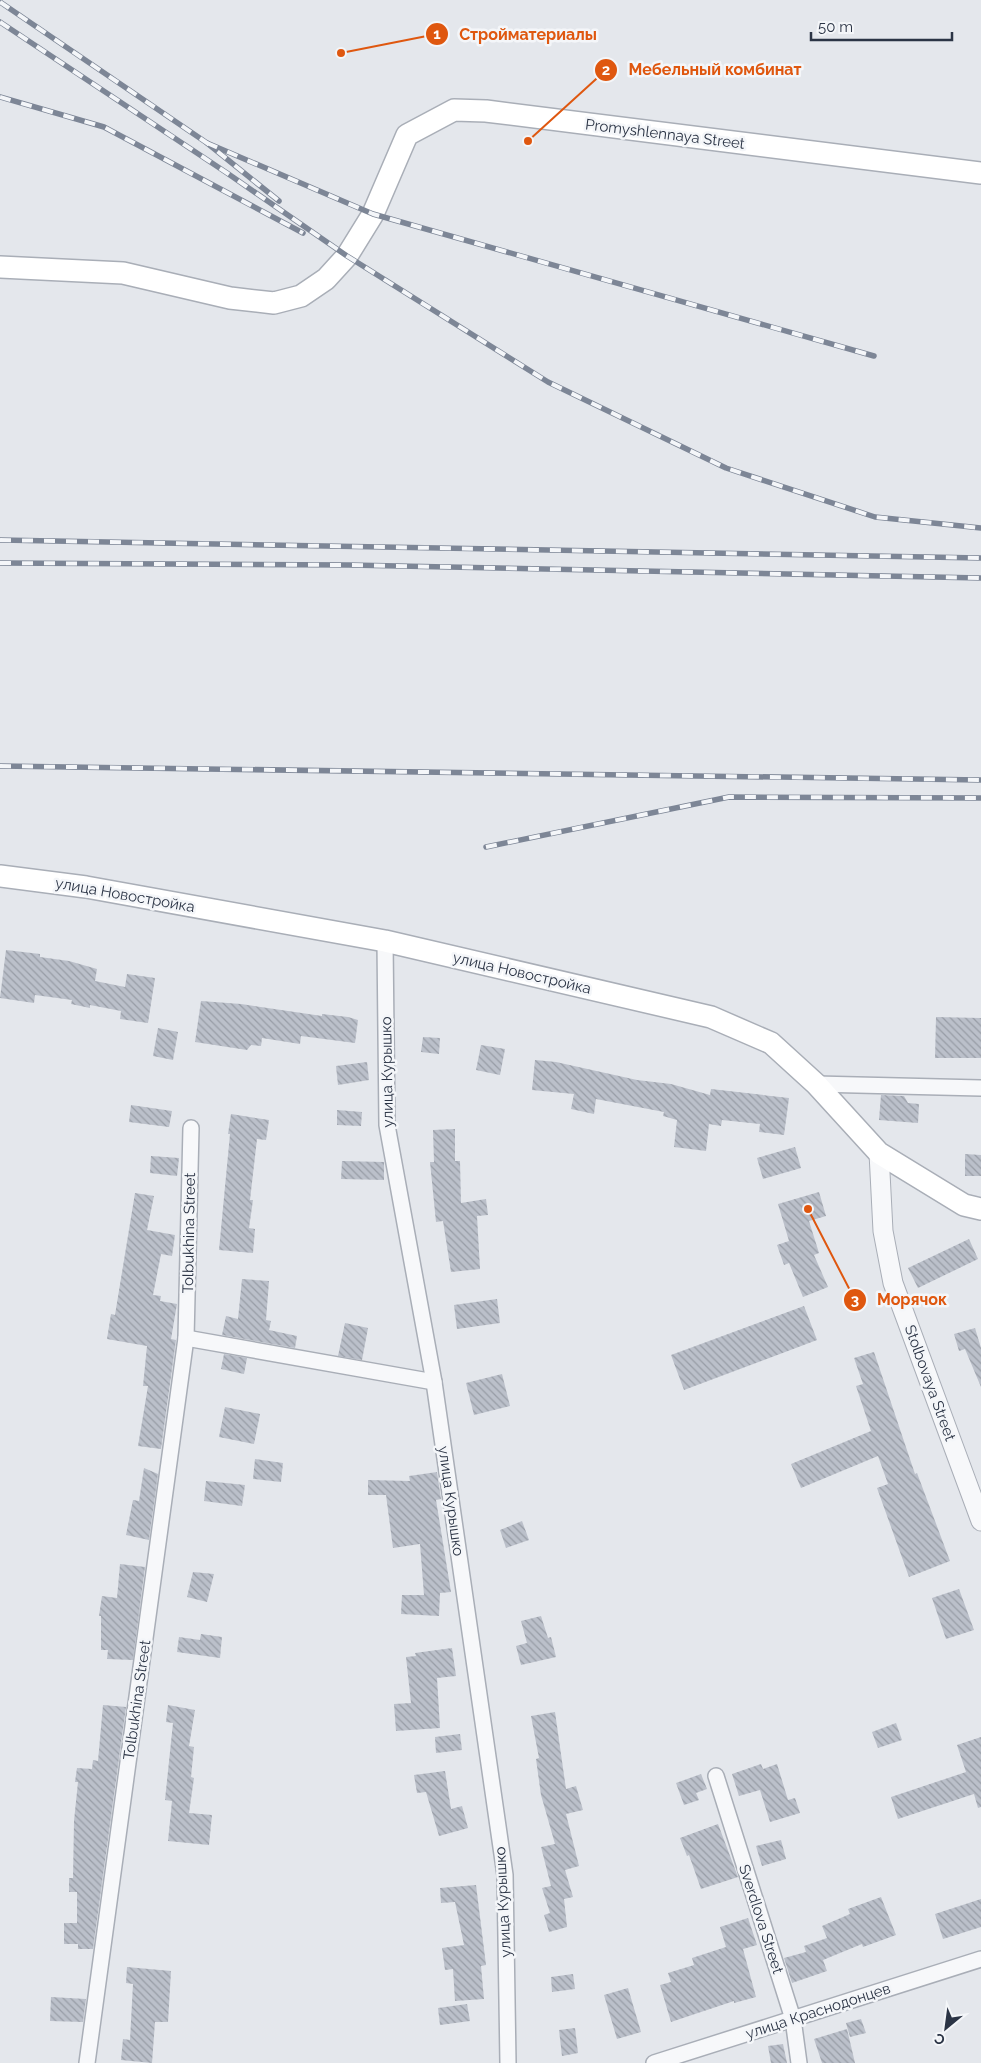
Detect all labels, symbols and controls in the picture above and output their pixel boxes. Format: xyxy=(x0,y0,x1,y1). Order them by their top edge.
scale bar xyxy=(811,10,952,42)
text: 50 m xyxy=(818,18,853,36)
callout: Стройматериалы xyxy=(424,19,607,50)
text: 1 xyxy=(433,25,441,43)
text: Стройматериалы xyxy=(459,25,597,44)
callout: Мебельный комбинат xyxy=(593,54,811,85)
text: Мебельный комбинат xyxy=(629,60,801,79)
text: 2 xyxy=(602,61,610,79)
street label: Promyshlennaya Street xyxy=(584,115,746,153)
street label: улица Новостройка xyxy=(54,874,196,916)
street label: улица Новостройка xyxy=(451,948,593,998)
street label: улица Курышко xyxy=(377,1016,397,1128)
street label: Tolbukhina Street xyxy=(179,1172,199,1294)
callout: Морячок xyxy=(842,1284,957,1315)
text: Морячок xyxy=(877,1290,947,1309)
text: 3 xyxy=(851,1291,859,1309)
street label: Stolbovaya Street xyxy=(901,1323,959,1443)
street label: улица Курышко xyxy=(434,1445,468,1557)
street label: Tolbukhina Street xyxy=(120,1639,154,1761)
street label: улица Курышко xyxy=(491,1846,515,1958)
street label: Sverdlova Street xyxy=(735,1862,787,1976)
street label: улица Краснодонцев xyxy=(743,1979,893,2043)
north arrow xyxy=(921,2003,971,2053)
text: С xyxy=(931,2030,948,2049)

